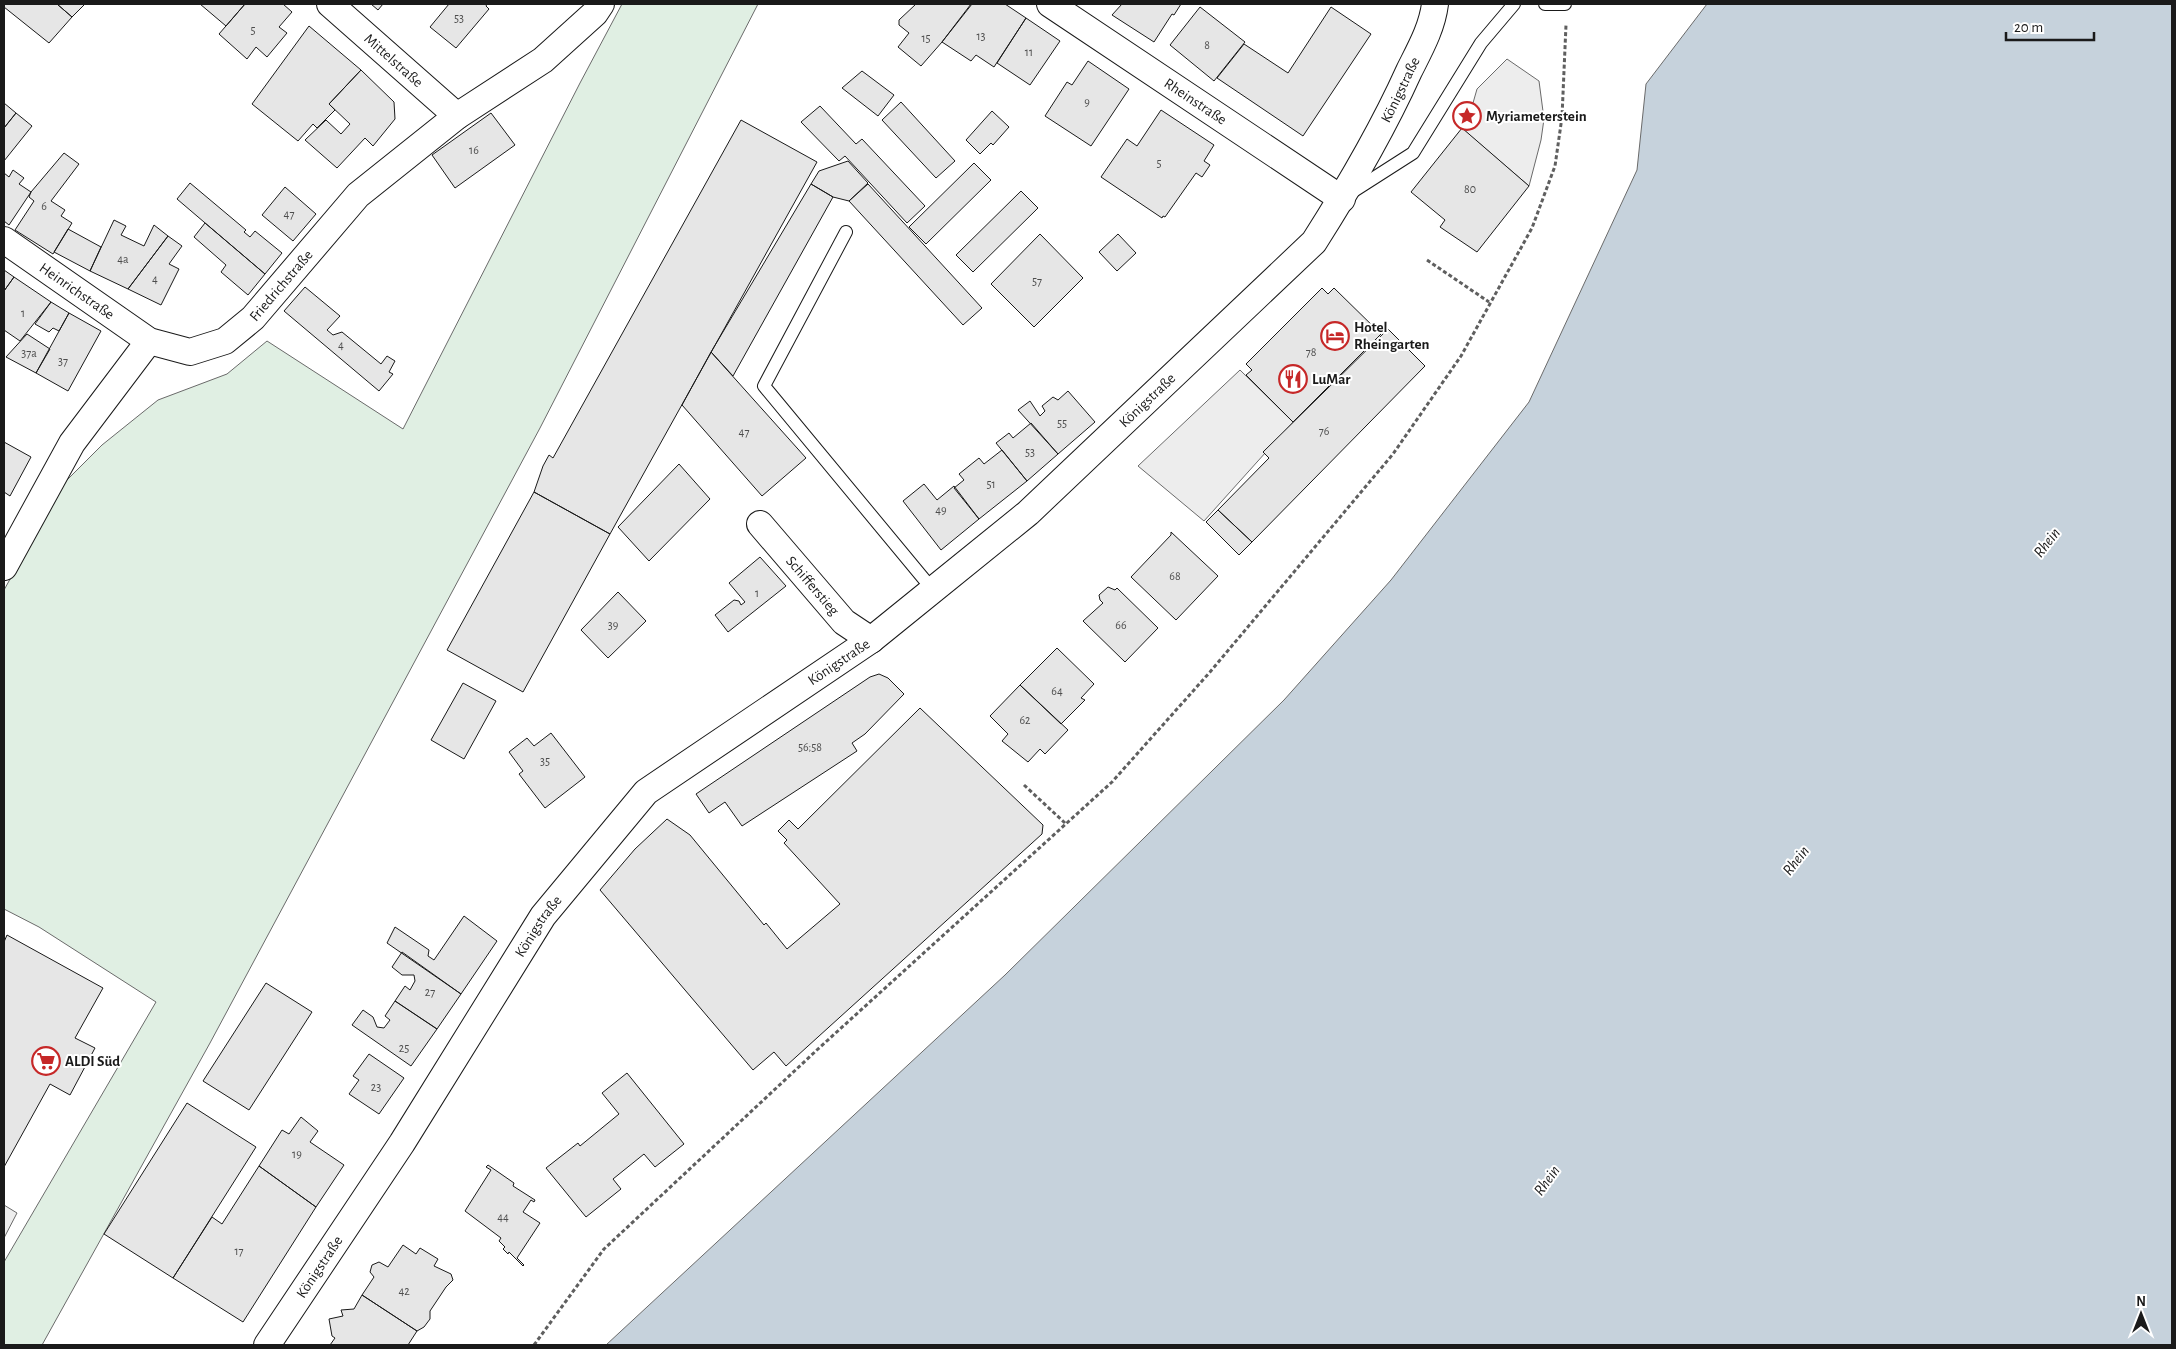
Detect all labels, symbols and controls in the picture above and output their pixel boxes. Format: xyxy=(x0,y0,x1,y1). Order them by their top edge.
scale bar xyxy=(2006,10,2094,42)
house number: 53 xyxy=(454,12,464,24)
text: 20 m xyxy=(2014,20,2043,35)
house number: 5 xyxy=(250,24,256,36)
house number: 13 xyxy=(976,30,986,42)
street label: Mittelstraße xyxy=(361,31,426,90)
house number: 15 xyxy=(921,32,931,44)
house number: 8 xyxy=(1204,39,1210,51)
house number: 11 xyxy=(1025,46,1033,58)
street label: Königstraße xyxy=(1378,54,1423,125)
street label: Rheinstraße xyxy=(1161,75,1229,128)
house number: 9 xyxy=(1084,96,1090,108)
place icon: Myriameterstein xyxy=(1452,101,1482,131)
place label: Myriameterstein xyxy=(1486,109,1587,124)
house number: 16 xyxy=(469,144,479,156)
house number: 5 xyxy=(1156,157,1162,169)
house number: 80 xyxy=(1464,183,1476,195)
house number: 6 xyxy=(41,200,47,212)
house number: 47 xyxy=(284,208,294,220)
street label: Friedrichstraße xyxy=(247,247,316,324)
house number: 4a xyxy=(117,253,129,265)
street label: Heinrichstraße xyxy=(37,260,117,322)
house number: 4 xyxy=(152,273,158,285)
house number: 57 xyxy=(1032,275,1042,287)
house number: 1 xyxy=(21,307,25,319)
place label: Hotel Rheingarten xyxy=(1354,320,1429,352)
hotel icon: Hotel Rheingarten xyxy=(1320,321,1350,351)
house number: 4 xyxy=(338,339,344,351)
house number: 78 xyxy=(1306,346,1317,358)
house number: 37a xyxy=(21,347,37,359)
house number: 37 xyxy=(58,355,68,367)
restaurant icon: LuMar xyxy=(1278,364,1308,394)
street label: Königstraße xyxy=(1117,371,1178,430)
place label: LuMar xyxy=(1312,372,1351,387)
house number: 55 xyxy=(1057,417,1067,429)
house number: 76 xyxy=(1319,425,1330,437)
house number: 47 xyxy=(739,426,749,438)
house number: 53 xyxy=(1025,446,1035,458)
house number: 51 xyxy=(986,478,996,490)
house number: 49 xyxy=(935,504,947,516)
water label: Rhein xyxy=(2030,525,2063,560)
street label: Schifferstieg xyxy=(783,553,842,619)
house number: 68 xyxy=(1169,570,1181,582)
house number: 1 xyxy=(755,587,759,599)
house number: 39 xyxy=(608,619,619,631)
house number: 66 xyxy=(1115,619,1127,631)
street label: Königstraße xyxy=(805,636,873,688)
house number: 64 xyxy=(1051,685,1063,697)
house number: 62 xyxy=(1019,714,1031,726)
house number: 56;58 xyxy=(798,741,822,753)
house number: 35 xyxy=(540,755,550,767)
water label: Rhein xyxy=(1779,843,1812,878)
street label: Königstraße xyxy=(512,893,565,960)
house number: 27 xyxy=(425,986,435,998)
house number: 25 xyxy=(399,1042,409,1054)
supermarket icon: ALDI Süd xyxy=(31,1046,61,1076)
place label: ALDI Süd xyxy=(65,1054,120,1069)
house number: 23 xyxy=(371,1081,381,1093)
house number: 19 xyxy=(292,1148,302,1160)
water label: Rhein xyxy=(1531,1163,1563,1199)
house number: 44 xyxy=(497,1211,509,1223)
street label: Königstraße xyxy=(294,1233,346,1301)
house number: 17 xyxy=(234,1245,244,1257)
house number: 42 xyxy=(398,1285,410,1297)
north arrow xyxy=(2116,1289,2166,1339)
text: N xyxy=(2136,1295,2146,1309)

